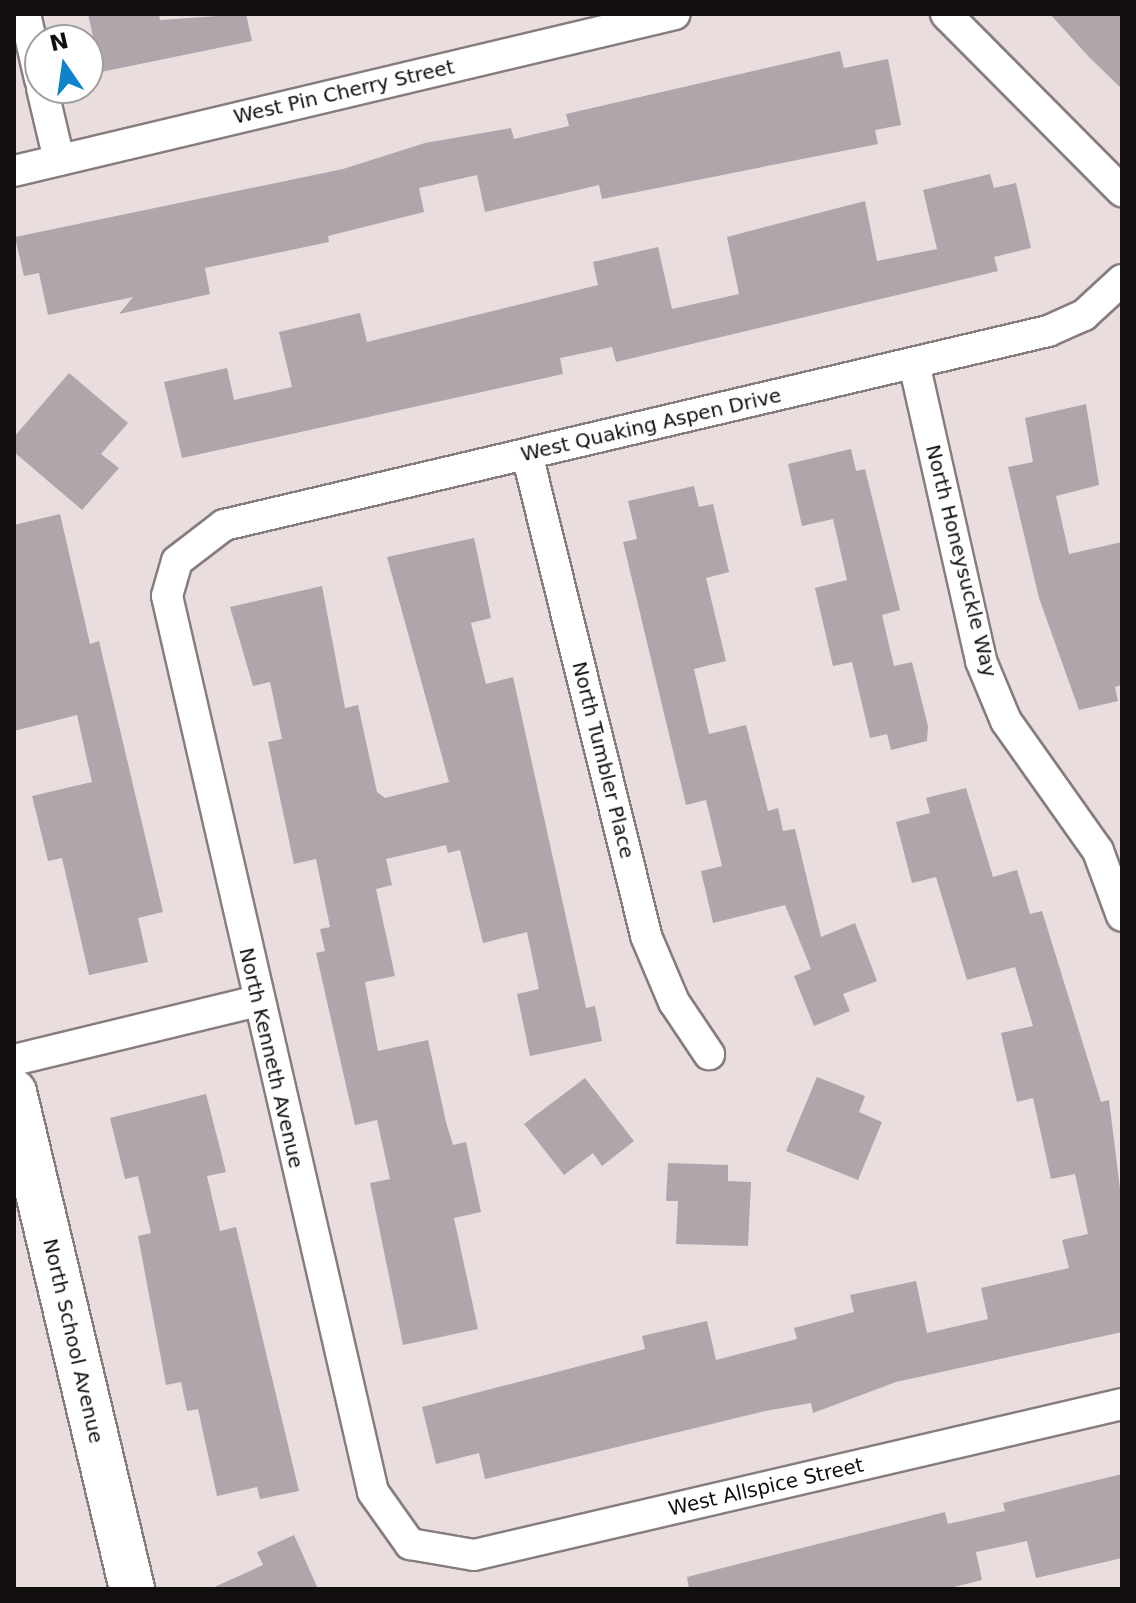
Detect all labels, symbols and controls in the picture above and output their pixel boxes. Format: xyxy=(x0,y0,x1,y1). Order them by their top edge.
north arrow xyxy=(24,24,104,104)
text: N xyxy=(47,28,71,56)
street label: West Pin Cherry Street xyxy=(231,55,457,129)
street label: West Quaking Aspen Drive xyxy=(518,383,784,467)
street label: North Honeysuckle Way xyxy=(920,442,1002,680)
street label: North Tumbler Place xyxy=(567,659,639,861)
street label: North Kenneth Avenue xyxy=(234,945,308,1171)
street label: North School Avenue xyxy=(38,1236,108,1446)
street label: West Allspice Street xyxy=(666,1453,866,1521)

